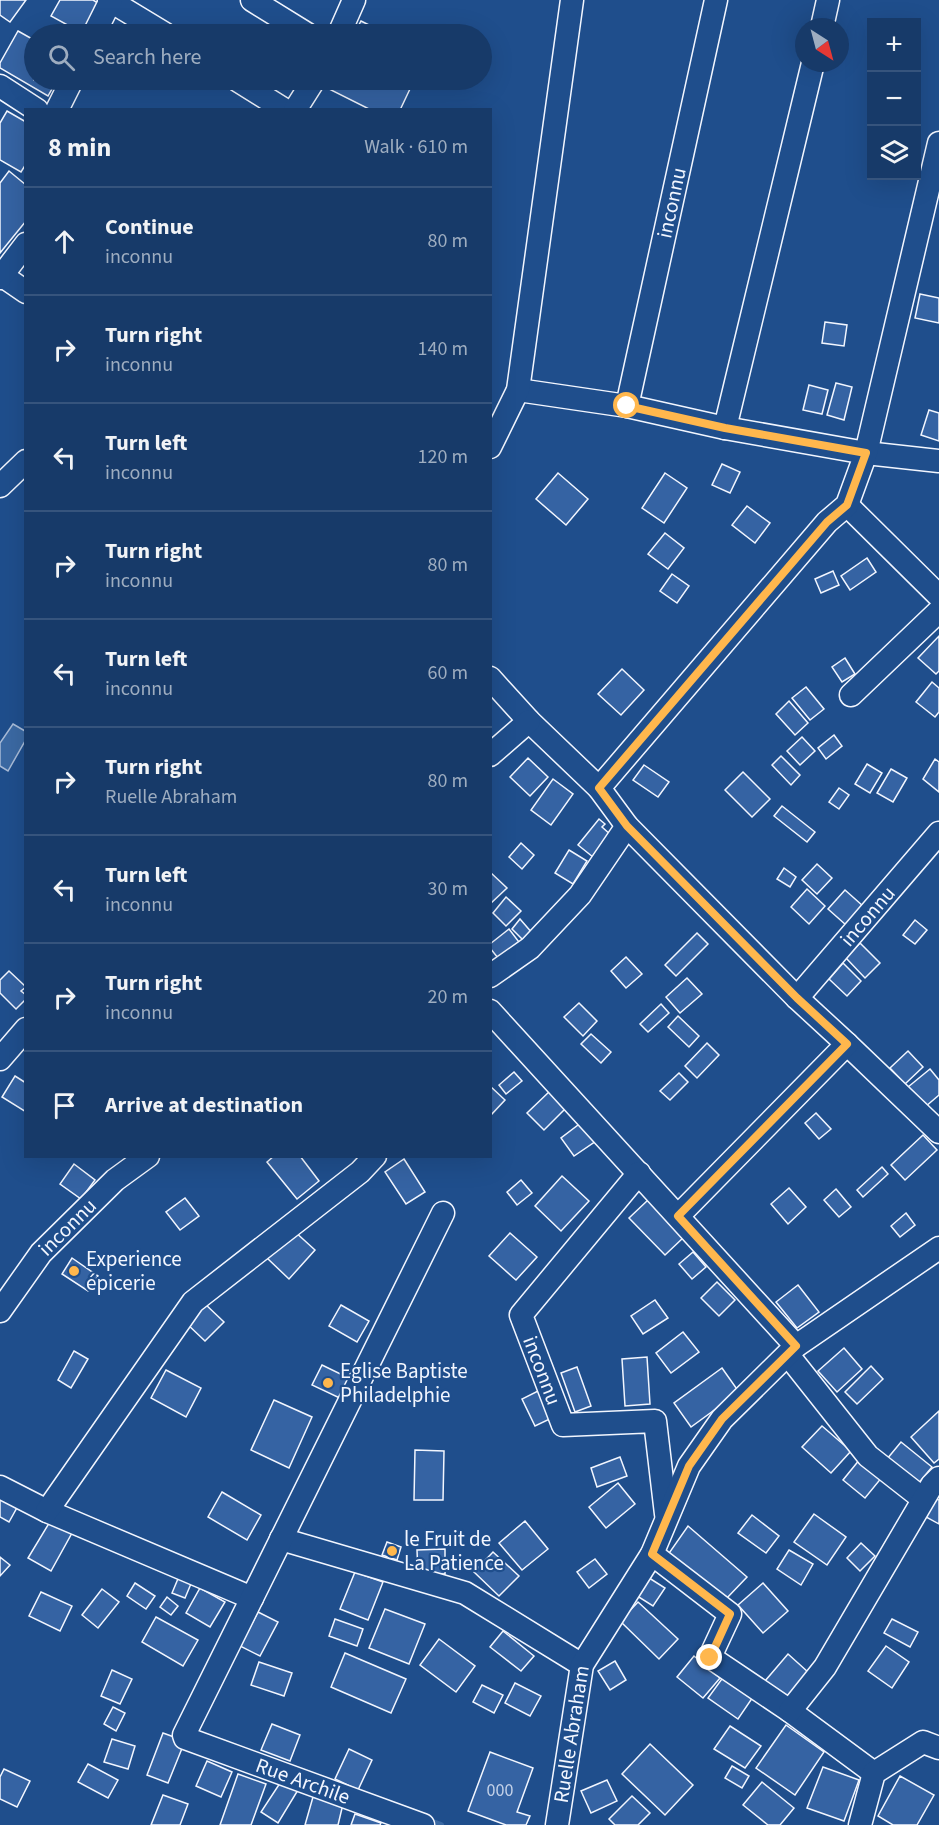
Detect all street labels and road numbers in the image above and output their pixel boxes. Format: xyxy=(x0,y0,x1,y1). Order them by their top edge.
street label: inconnu xyxy=(649,165,694,241)
street label: inconnu xyxy=(833,879,902,953)
street label: inconnu xyxy=(31,1191,103,1263)
street label: inconnu xyxy=(515,1332,569,1409)
street label: Ruelle Abraham xyxy=(546,1663,597,1805)
street label: Rue Archile xyxy=(252,1750,354,1812)

